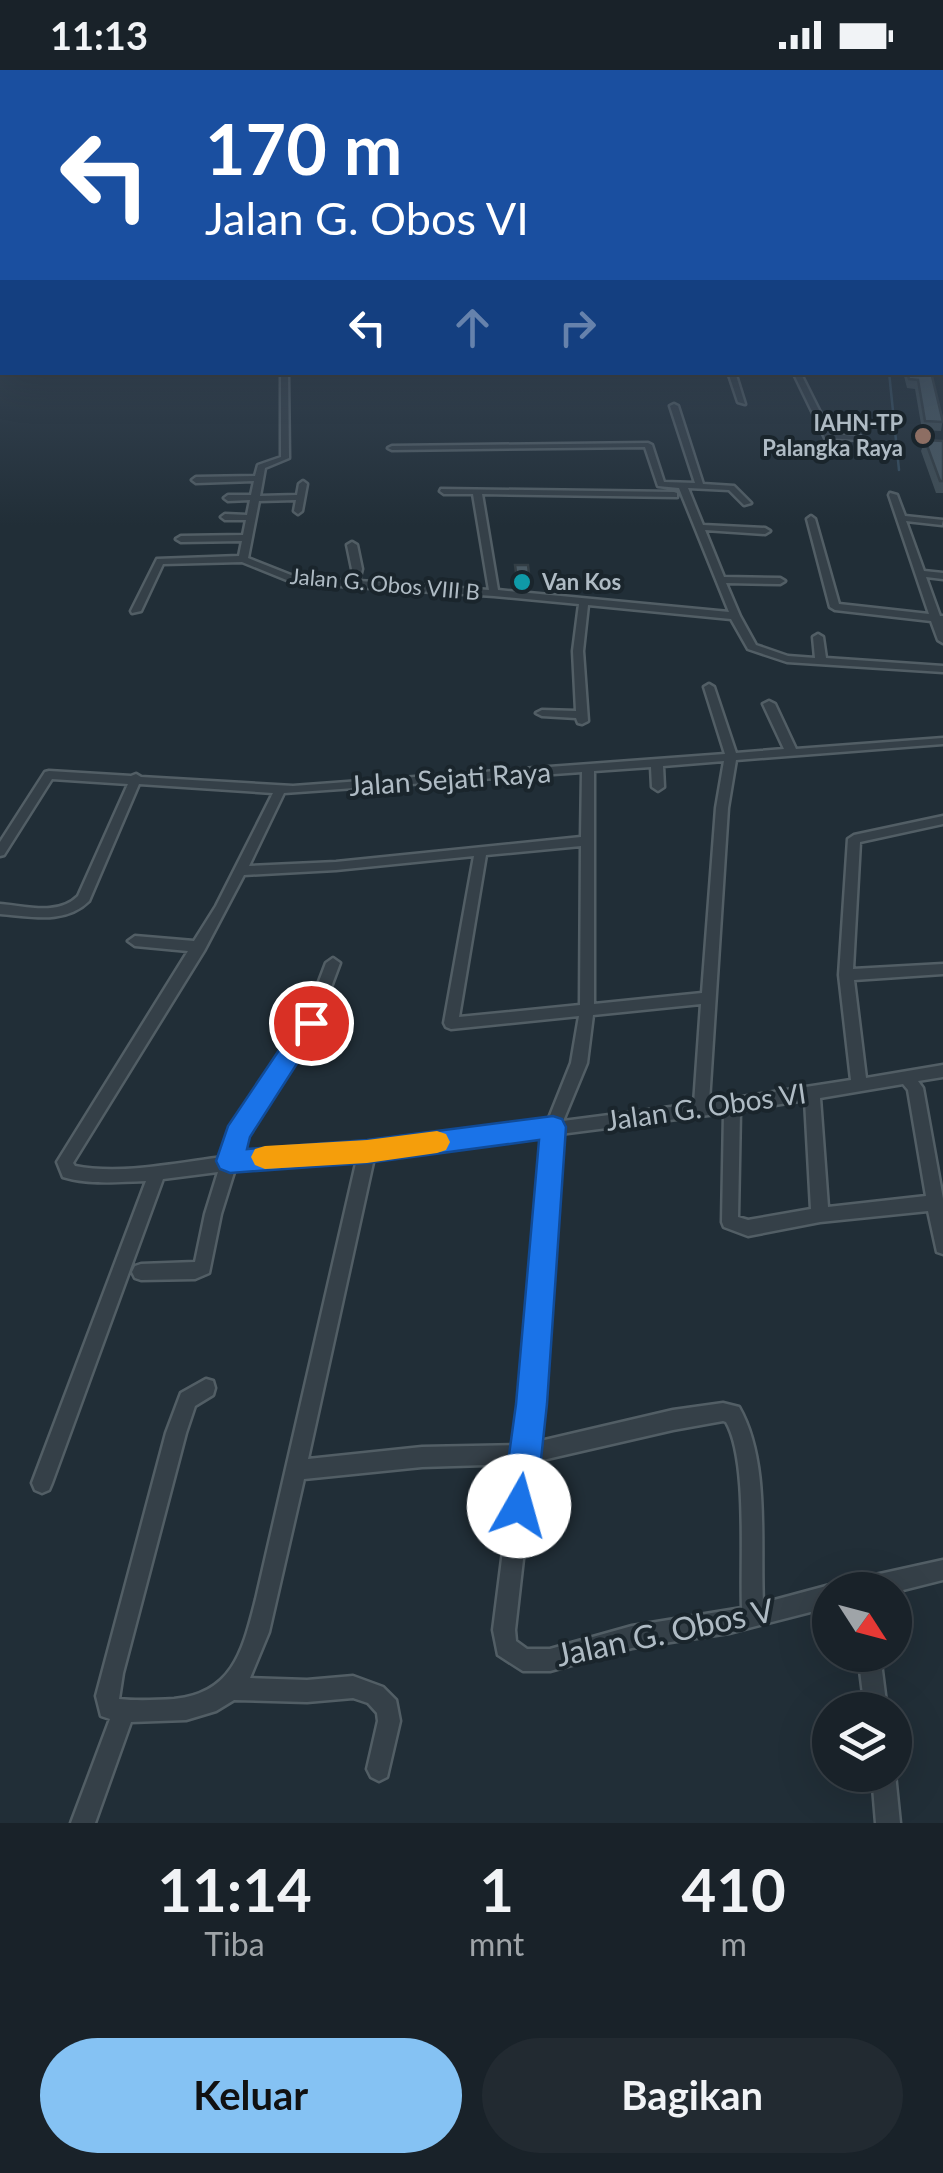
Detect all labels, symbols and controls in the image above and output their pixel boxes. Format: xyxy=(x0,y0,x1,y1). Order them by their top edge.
text: 11:13 xyxy=(50,12,148,58)
text: 170 m xyxy=(205,106,402,190)
icon: left xyxy=(40,110,170,240)
text: Jalan G. Obos VI xyxy=(205,191,529,245)
icon: left xyxy=(340,300,395,355)
icon: ahead xyxy=(445,300,500,355)
icon: right xyxy=(550,300,605,355)
place label: IAHN-TP Palangka Raya xyxy=(762,409,903,461)
marker: IAHN-TP Palangka Raya xyxy=(912,425,934,447)
street label: Jalan G. Obos VIII B xyxy=(289,562,481,605)
place label: Van Kos xyxy=(541,568,621,595)
marker: Van Kos xyxy=(511,571,533,593)
street label: Jalan Sejati Raya xyxy=(348,754,552,802)
pin xyxy=(269,981,354,1066)
icon: arrive xyxy=(284,996,339,1051)
street label: Jalan G. Obos VI xyxy=(604,1075,808,1137)
position arrow xyxy=(467,1454,571,1558)
north arrow xyxy=(812,1572,912,1672)
map controls xyxy=(812,1572,912,1792)
street label: Jalan G. Obos V xyxy=(552,1589,777,1674)
button: layers xyxy=(812,1692,912,1792)
text: 11:14 xyxy=(157,1853,312,1925)
text: 1 xyxy=(479,1853,514,1925)
text: 410 xyxy=(681,1853,786,1925)
text: Tiba xyxy=(204,1924,265,1963)
text: mnt xyxy=(469,1924,524,1963)
text: m xyxy=(721,1924,747,1963)
button: Keluar xyxy=(40,2038,462,2153)
button: Bagikan xyxy=(482,2038,903,2153)

